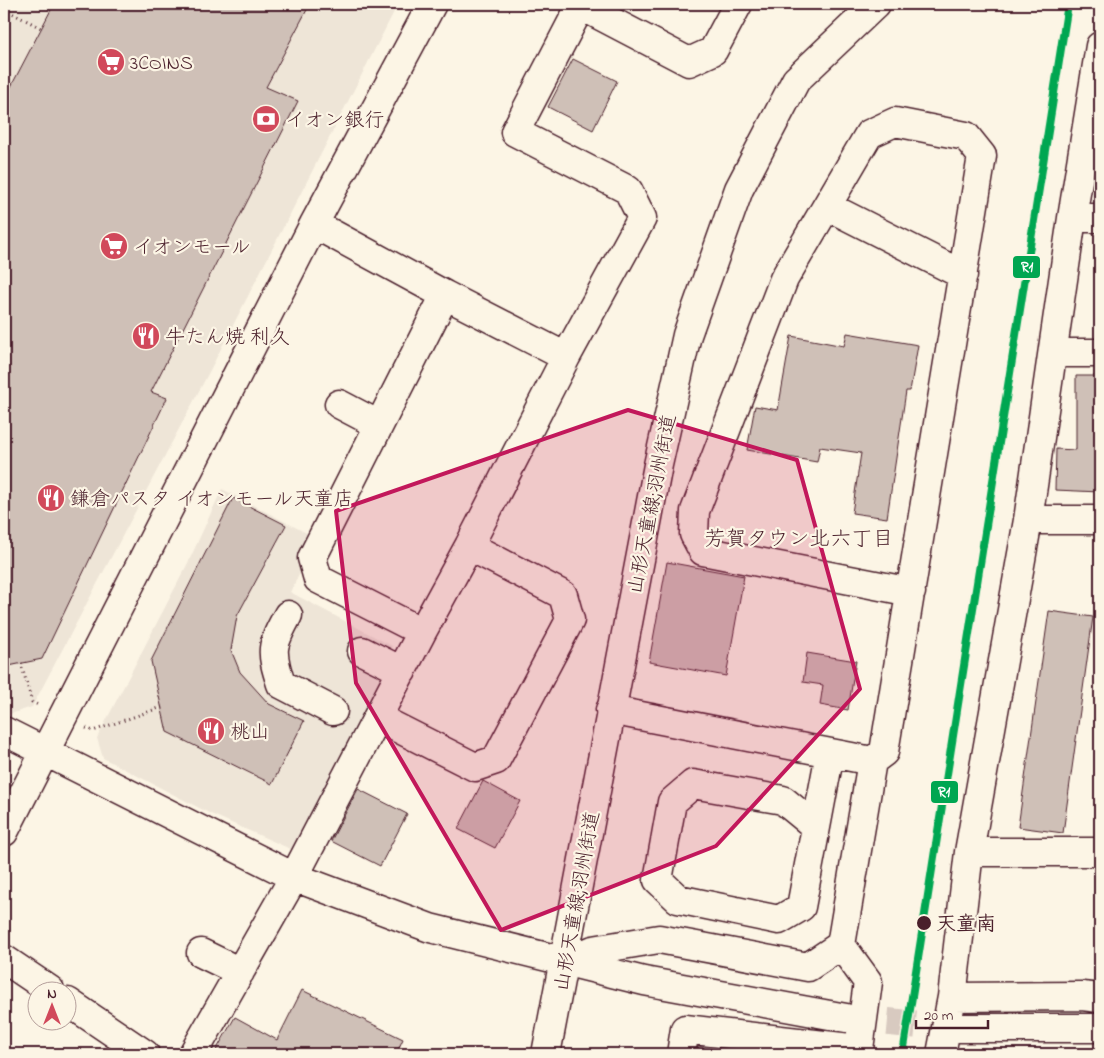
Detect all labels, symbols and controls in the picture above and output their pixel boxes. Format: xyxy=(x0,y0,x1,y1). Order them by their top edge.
supermarket icon: 3COINS xyxy=(96,47,126,77)
place label: 3COINS xyxy=(130,50,193,79)
bank icon: イオン銀行 xyxy=(251,104,281,134)
place label: イオン銀行 xyxy=(285,107,384,136)
supermarket icon: イオンモール xyxy=(99,231,129,261)
place label: イオンモール xyxy=(133,234,251,263)
line badge: R1 xyxy=(1012,255,1041,279)
text: R1 xyxy=(1020,257,1034,278)
restaurant icon: 牛たん焼 利久 xyxy=(131,321,161,351)
place label: 牛たん焼 利久 xyxy=(165,324,290,353)
street label: 山形天童線;羽州街道 xyxy=(622,412,685,597)
restaurant icon: 鎌倉パスタ イオンモール天童店 xyxy=(36,483,66,513)
place label: 鎌倉パスタ イオンモール天童店 xyxy=(70,486,353,515)
district label: 芳賀タウン北六丁目 xyxy=(705,525,894,555)
restaurant icon: 桃山 xyxy=(196,716,226,746)
place label: 桃山 xyxy=(230,719,270,748)
line badge: R1 xyxy=(930,780,959,804)
text: R1 xyxy=(937,782,951,803)
street label: 山形天童線;羽州街道 xyxy=(548,809,609,994)
place label: 天童南 xyxy=(936,911,996,940)
marker: 天童南 xyxy=(915,914,933,932)
north arrow xyxy=(28,980,78,1030)
text: N xyxy=(47,984,57,1005)
scale bar xyxy=(916,998,989,1030)
text: 20 m xyxy=(924,1005,954,1027)

